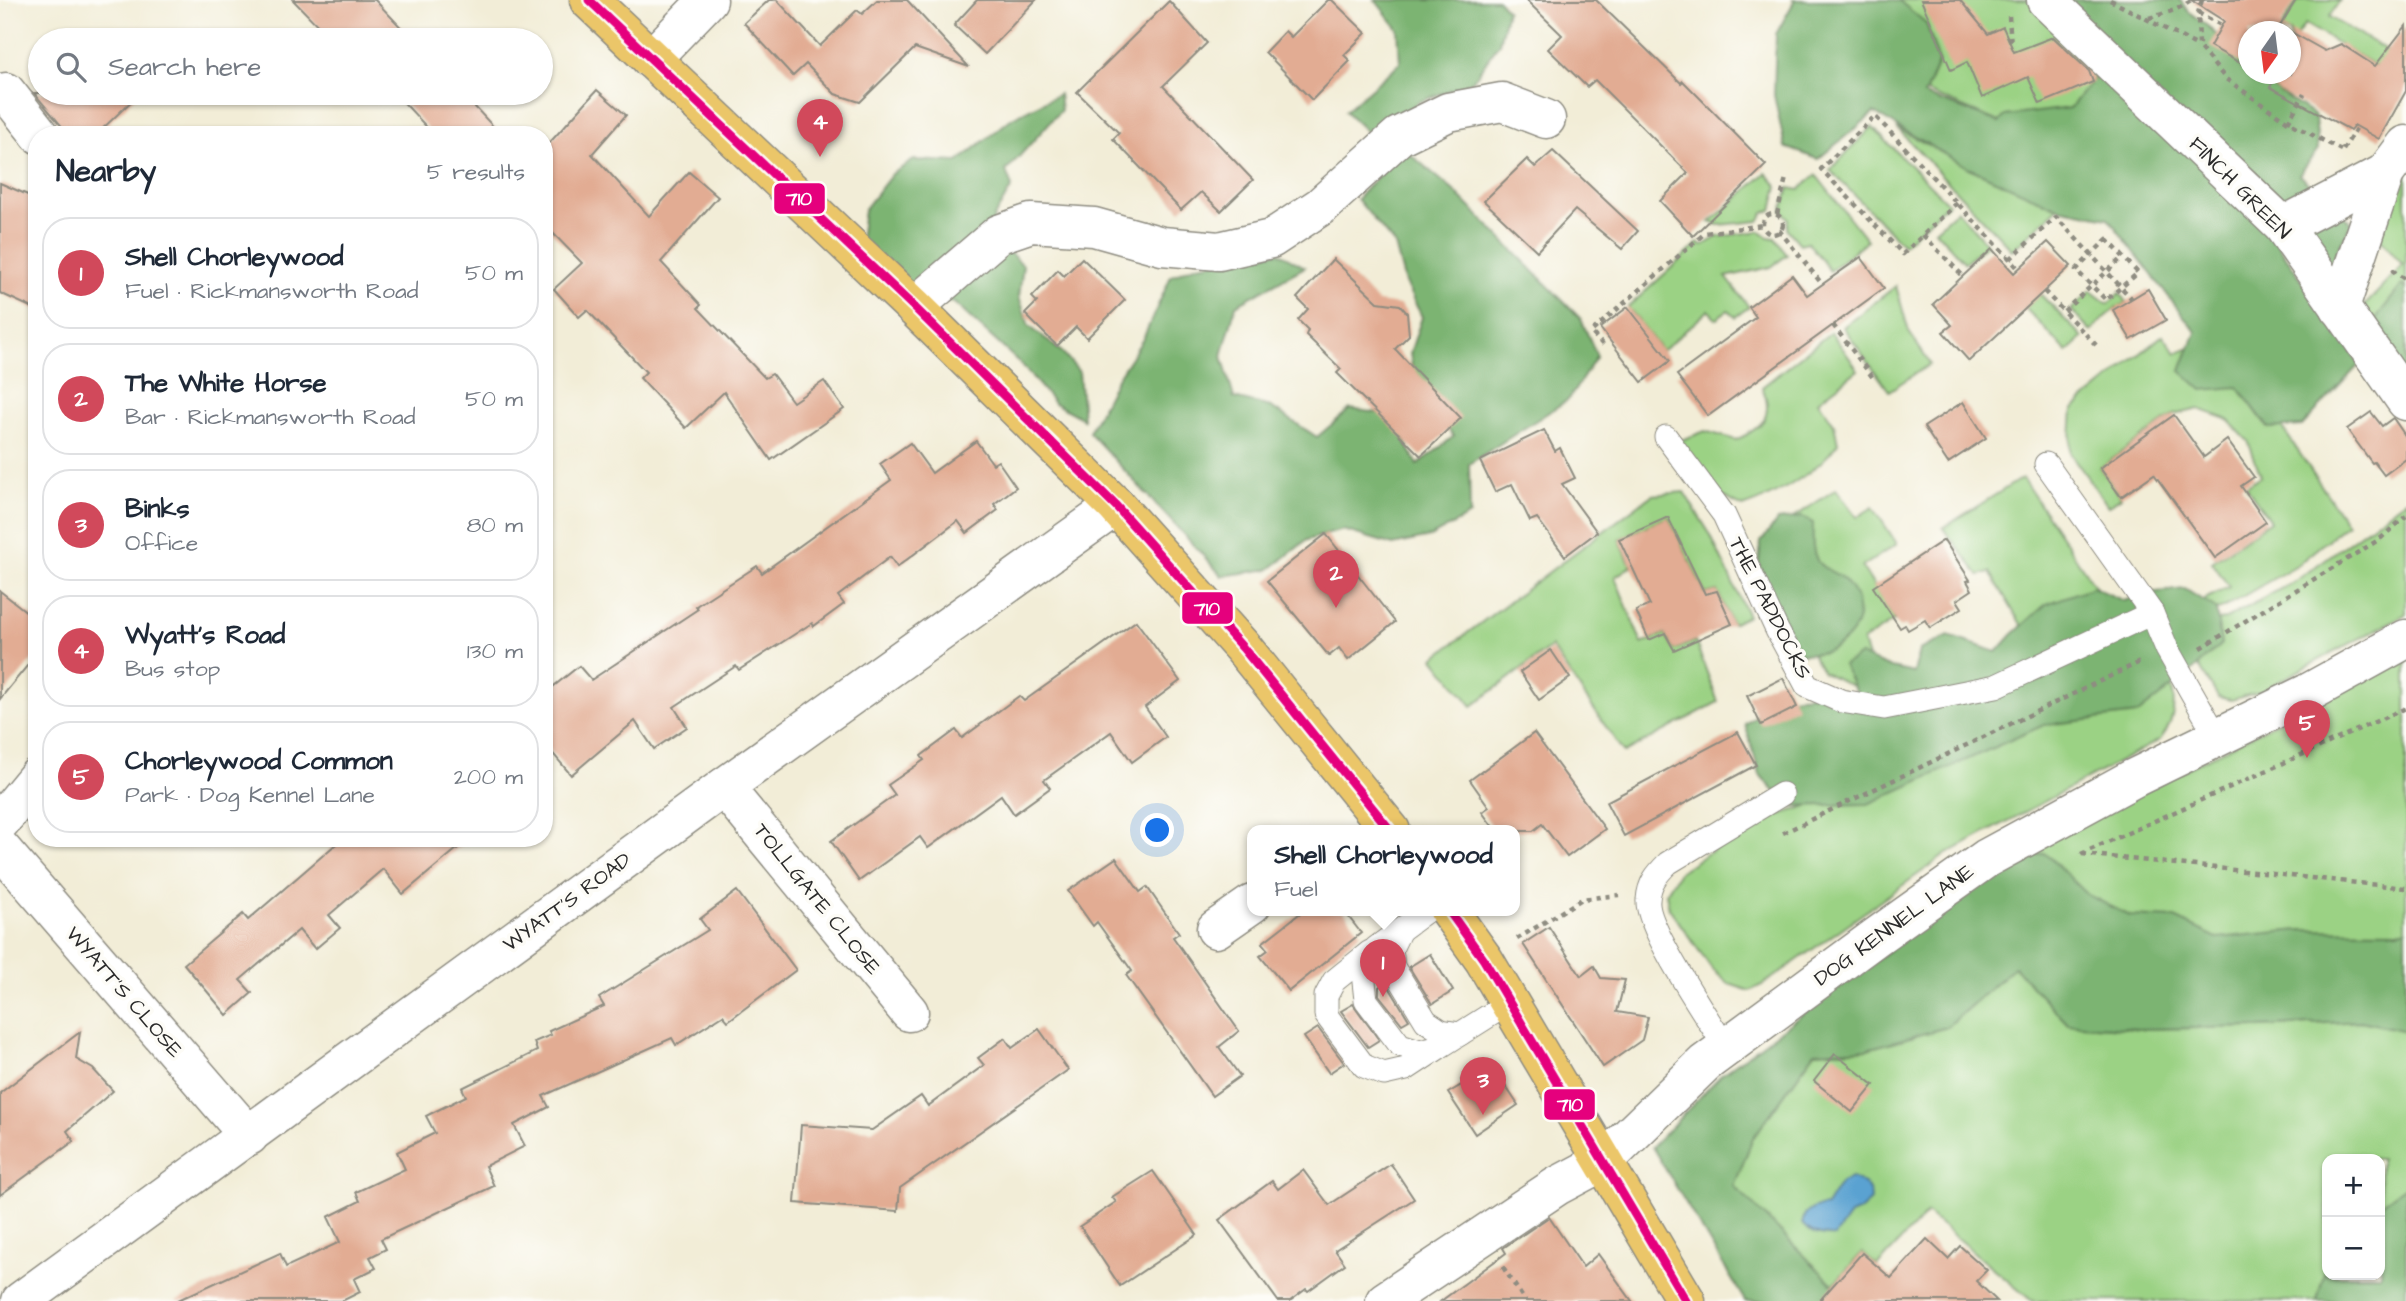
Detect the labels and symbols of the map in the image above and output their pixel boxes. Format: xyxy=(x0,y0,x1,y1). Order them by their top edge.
north arrow xyxy=(2238,21,2301,84)
pin: 4 xyxy=(797,99,843,157)
street label: FINCH GREEN xyxy=(2182,130,2298,246)
line badge: 710 xyxy=(773,182,826,215)
text: 710 xyxy=(785,186,812,213)
street label: THE PADDOCKS xyxy=(1722,532,1818,684)
pin: 2 xyxy=(1313,550,1359,608)
line badge: 710 xyxy=(1181,591,1234,625)
text: 710 xyxy=(1193,596,1220,623)
pin: 5 xyxy=(2284,700,2330,758)
your location xyxy=(1140,813,1174,847)
street label: TOLLGATE CLOSE xyxy=(747,817,888,981)
street label: WYATT'S ROAD xyxy=(497,845,637,958)
street label: DOG KENNEL LANE xyxy=(1808,857,1980,993)
street label: WYATT'S CLOSE xyxy=(59,920,190,1064)
pin: 1 xyxy=(1360,939,1406,997)
pin: 3 xyxy=(1460,1057,1506,1115)
line badge: 710 xyxy=(1543,1088,1596,1121)
text: 710 xyxy=(1556,1092,1583,1119)

